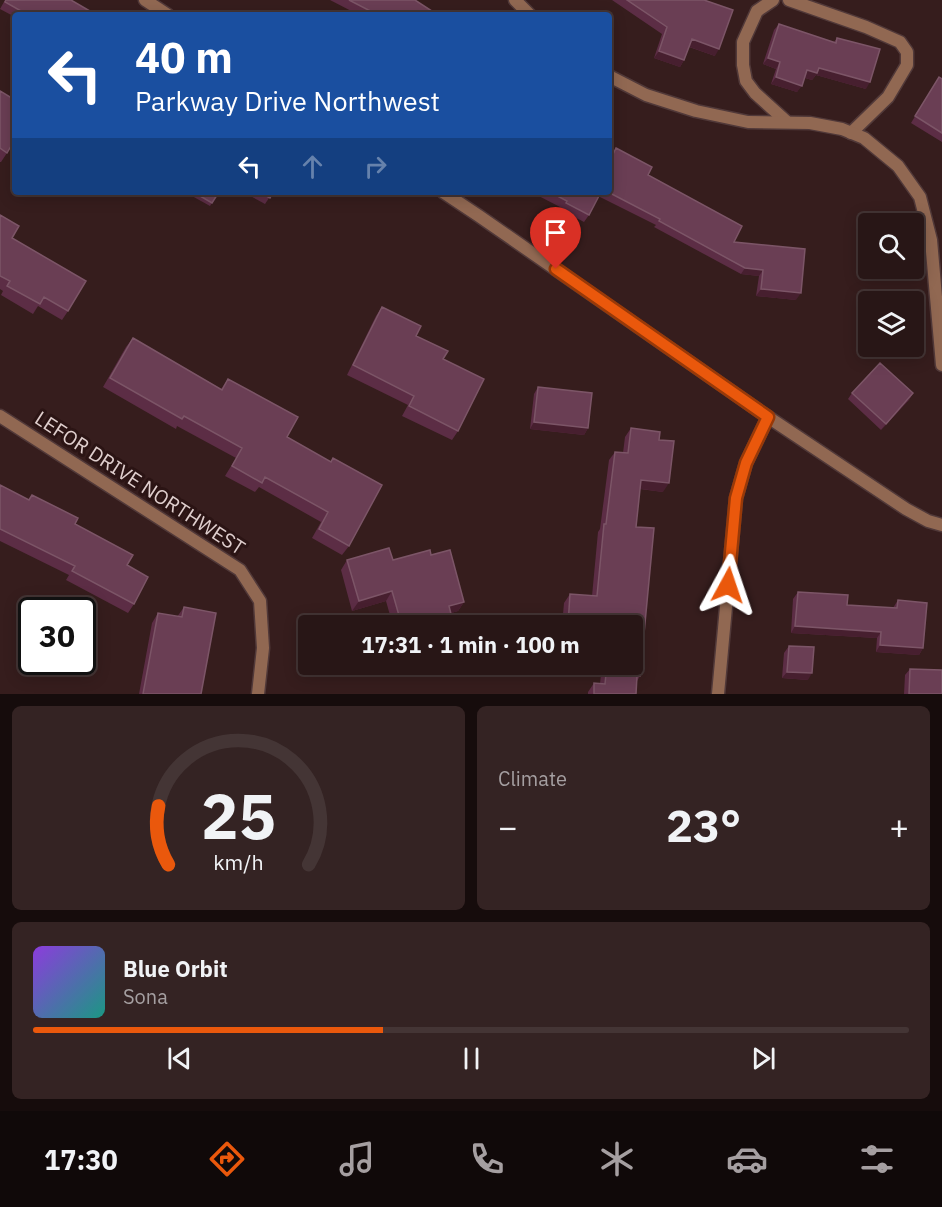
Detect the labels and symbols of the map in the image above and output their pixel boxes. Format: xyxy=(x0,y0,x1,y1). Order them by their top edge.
pin xyxy=(530,207,581,269)
street label: LEFOR DRIVE NORTHWEST xyxy=(30,404,251,561)
position arrow xyxy=(696,553,760,617)
speed limit sign: 30 xyxy=(18,597,96,675)

